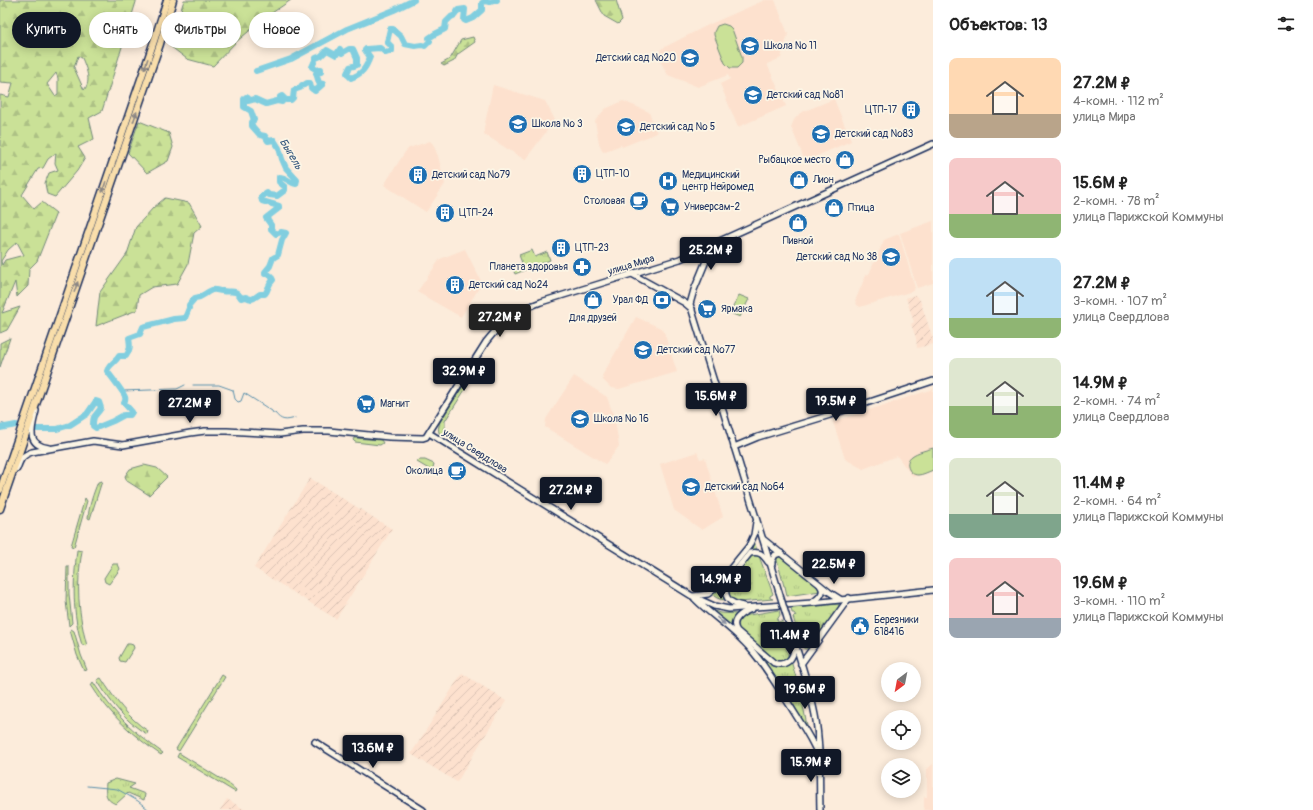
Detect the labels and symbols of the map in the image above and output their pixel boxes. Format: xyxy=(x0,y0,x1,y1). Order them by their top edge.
school or university icon: Школа № 11 xyxy=(739,35,761,57)
place label: Школа № 11 xyxy=(764,40,817,52)
school or university icon: Детский сад №20 xyxy=(679,47,701,69)
place label: Детский сад №20 xyxy=(595,52,676,64)
one-way arrow xyxy=(143,58,149,70)
school or university icon: Детский сад №81 xyxy=(742,84,764,106)
place label: Детский сад №81 xyxy=(766,89,844,101)
building icon: ЦТП-17 xyxy=(900,99,922,121)
place label: ЦТП-17 xyxy=(865,104,898,116)
one-way arrow xyxy=(132,110,138,122)
school or university icon: Школа № 3 xyxy=(507,113,529,135)
school or university icon: Детский сад № 5 xyxy=(615,116,637,138)
place label: Школа № 3 xyxy=(532,118,583,130)
place label: Детский сад № 5 xyxy=(639,121,715,133)
school or university icon: Детский сад №83 xyxy=(810,123,832,145)
place label: Детский сад №83 xyxy=(834,128,914,140)
water label: Быгель xyxy=(277,136,306,173)
shop icon: Рыбацкое место xyxy=(834,149,856,171)
place label: Рыбацкое место xyxy=(759,154,832,166)
building icon: ЦТП-10 xyxy=(571,163,593,185)
building icon: Детский сад №79 xyxy=(407,164,429,186)
place label: ЦТП-10 xyxy=(596,168,630,180)
place label: Детский сад №79 xyxy=(431,169,510,181)
place label: Медицинский центр Нейромед xyxy=(682,169,754,193)
shop icon: Лион xyxy=(788,169,810,191)
hospital icon: Медицинский центр Нейромед xyxy=(657,170,679,192)
place label: Лион xyxy=(812,174,834,186)
one-way arrow xyxy=(101,181,107,193)
cafe icon: Столовая xyxy=(628,190,650,212)
place label: Столовая xyxy=(584,195,625,207)
supermarket icon: Универсам-2 xyxy=(659,196,681,218)
shop icon: Птица xyxy=(823,197,845,219)
place label: Универсам-2 xyxy=(684,201,741,213)
building icon: ЦТП-24 xyxy=(434,202,456,224)
place label: Птица xyxy=(848,202,875,214)
place label: ЦТП-24 xyxy=(459,207,493,219)
shop icon: Пивной xyxy=(787,212,809,234)
place label: Пивной xyxy=(783,235,813,247)
building icon: ЦТП-23 xyxy=(550,237,572,259)
pin: 25.2M ₽ xyxy=(674,237,748,271)
place label: ЦТП-23 xyxy=(575,242,609,254)
school or university icon: Детский сад № 38 xyxy=(880,246,902,268)
place label: Детский сад № 38 xyxy=(796,251,877,263)
street label: улица Мира xyxy=(605,252,656,278)
pharmacy icon: Планета здоровья xyxy=(571,256,593,278)
place label: Планета здоровья xyxy=(490,261,568,273)
building icon: Детский сад №24 xyxy=(444,274,466,296)
place label: Детский сад №24 xyxy=(468,279,548,291)
one-way arrow xyxy=(74,280,80,292)
shop icon: Для друзей xyxy=(582,289,604,311)
bank icon: Урал ФД xyxy=(651,289,673,311)
place label: Урал ФД xyxy=(613,294,649,306)
supermarket icon: Ярмака xyxy=(696,298,718,320)
place label: Ярмака xyxy=(721,303,753,315)
pin: 27.2M ₽ xyxy=(463,304,537,338)
place label: Для друзей xyxy=(568,312,617,324)
school or university icon: Детский сад №77 xyxy=(632,339,654,361)
place label: Детский сад №77 xyxy=(656,344,736,356)
pin: 32.9M ₽ xyxy=(427,358,501,392)
pin: 15.6M ₽ xyxy=(679,383,753,417)
pin: 19.5M ₽ xyxy=(799,388,873,422)
pin: 27.2M ₽ xyxy=(153,390,227,424)
supermarket icon: Магнит xyxy=(355,393,377,415)
place label: Магнит xyxy=(380,398,410,410)
school or university icon: Школа № 16 xyxy=(569,408,591,430)
place label: Школа № 16 xyxy=(594,413,649,425)
street label: улица Свердлова xyxy=(440,426,510,476)
cafe icon: Околица xyxy=(446,460,468,482)
place label: Околица xyxy=(405,465,443,477)
school or university icon: Детский сад №64 xyxy=(680,476,702,498)
pin: 27.2M ₽ xyxy=(534,477,608,511)
place label: Детский сад №64 xyxy=(704,481,784,493)
pin: 22.5M ₽ xyxy=(797,551,871,585)
pin: 14.9M ₽ xyxy=(684,566,758,600)
place label: Березники 618416 xyxy=(874,614,919,638)
public building icon: Березники 618416 xyxy=(849,615,871,637)
one-way arrow xyxy=(716,617,727,626)
pin: 11.4M ₽ xyxy=(753,622,827,656)
north arrow xyxy=(881,662,921,702)
pin: 19.6M ₽ xyxy=(768,676,842,710)
pin: 13.6M ₽ xyxy=(336,735,410,769)
pin: 15.9M ₽ xyxy=(774,749,848,783)

